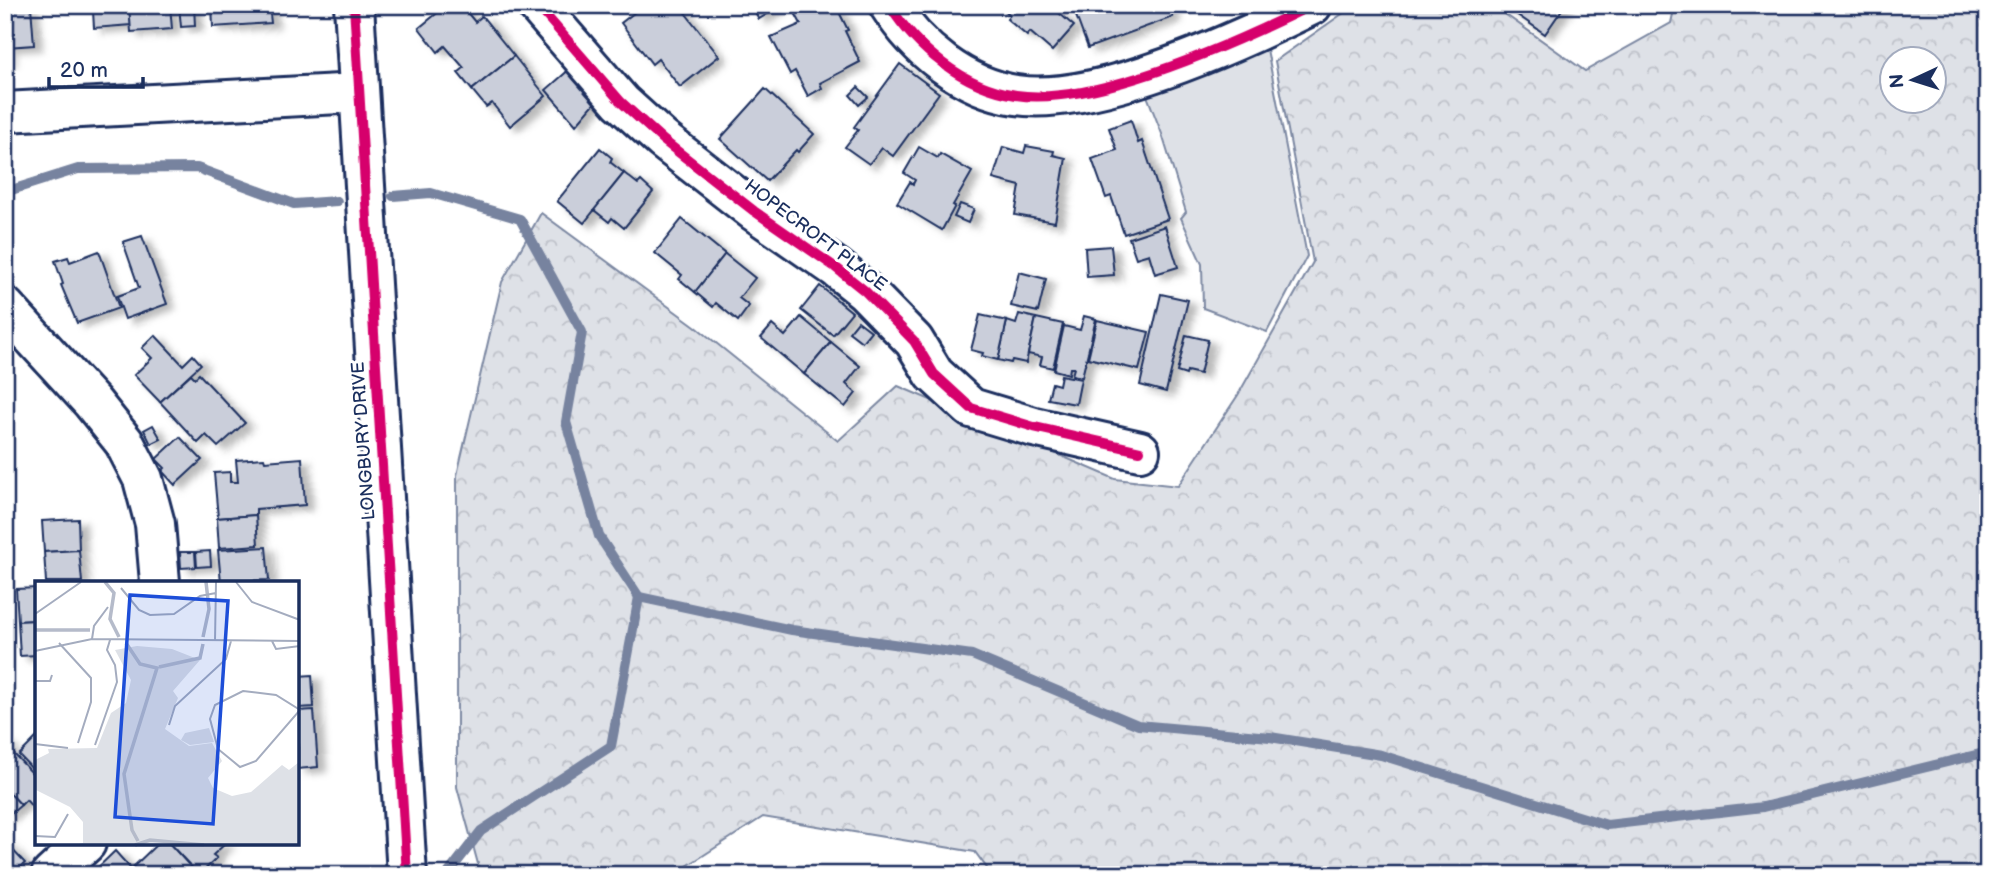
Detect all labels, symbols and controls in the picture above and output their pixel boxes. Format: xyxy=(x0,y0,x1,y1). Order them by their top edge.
scale bar xyxy=(49,46,144,90)
north arrow xyxy=(1878,46,1948,116)
text: 20 m xyxy=(60,58,108,83)
text: N xyxy=(1886,73,1910,89)
street label: HOPECROFT PLACE xyxy=(741,175,891,296)
street label: LONGBURY DRIVE xyxy=(347,361,380,521)
inset map xyxy=(35,581,299,845)

